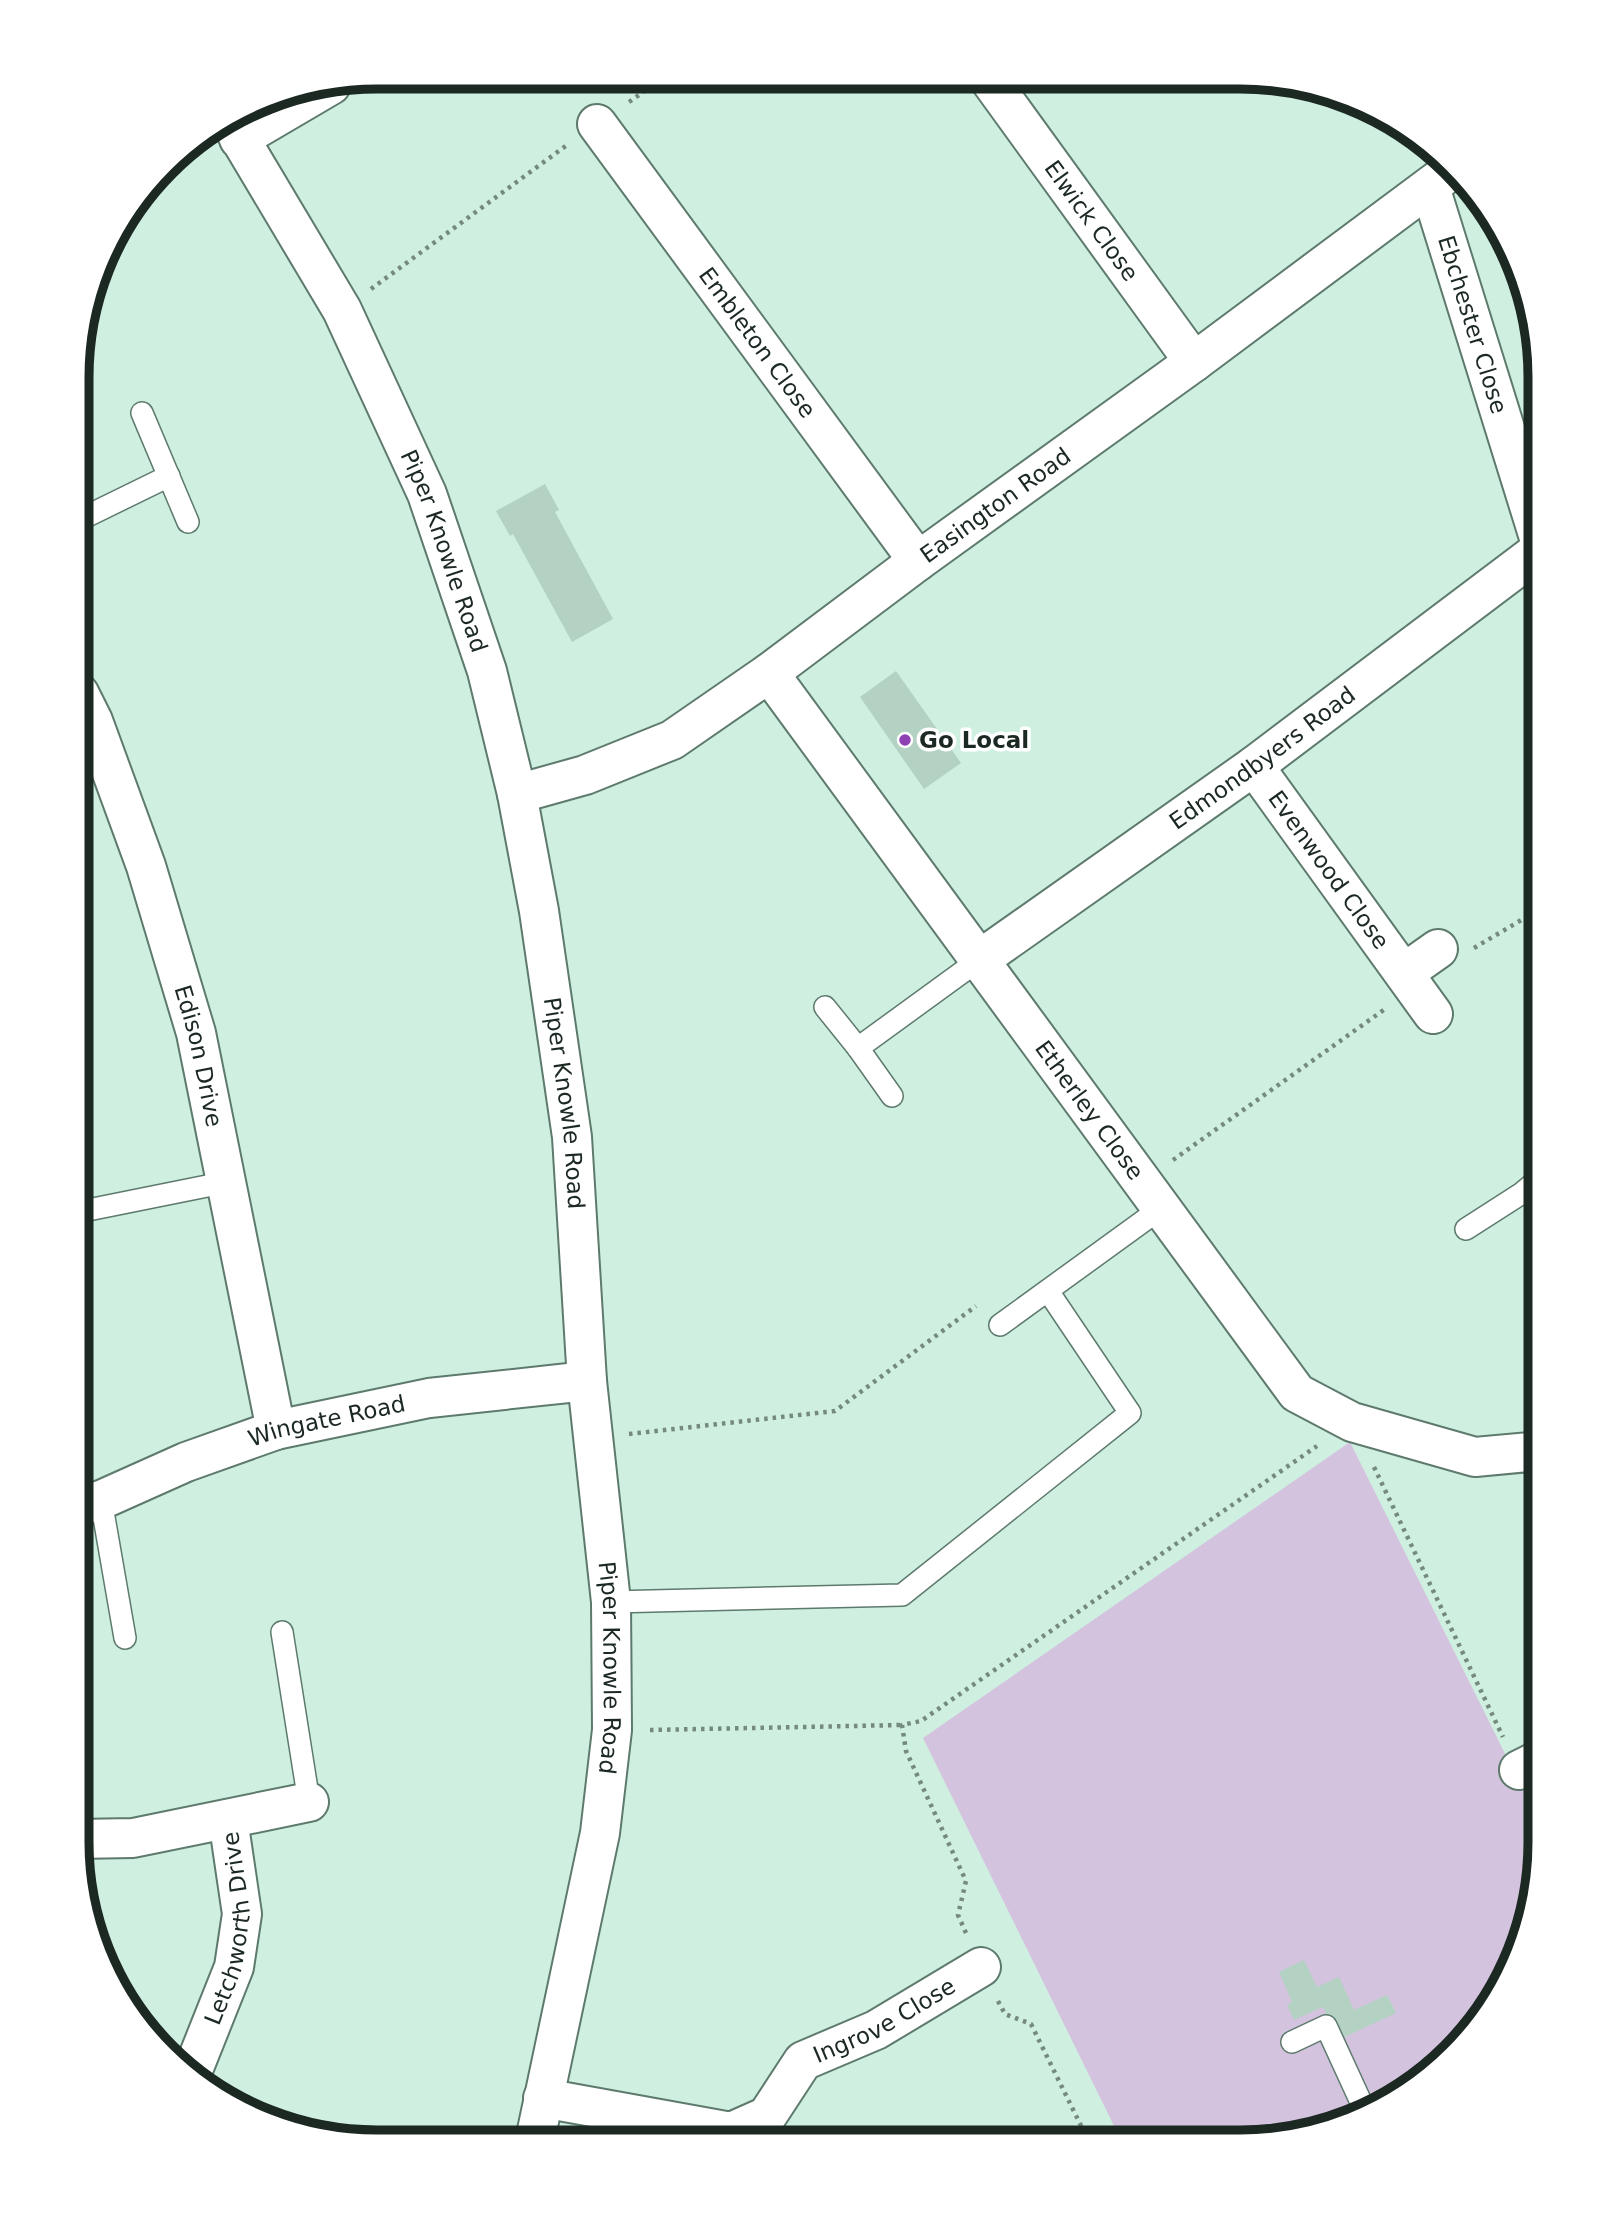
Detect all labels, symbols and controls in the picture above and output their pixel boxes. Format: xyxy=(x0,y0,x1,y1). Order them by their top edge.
street label: Elwick Close xyxy=(1039,156,1144,286)
street label: Ebchester Close xyxy=(1433,232,1513,417)
street label: Embleton Close xyxy=(694,262,821,423)
street label: Easington Road xyxy=(915,442,1076,568)
street label: Piper Knowle Road xyxy=(395,446,493,656)
street label: Edmondbyers Road xyxy=(1164,681,1360,835)
place label: Go Local xyxy=(919,727,1029,753)
marker: Go Local xyxy=(897,732,913,748)
street label: Evenwood Close xyxy=(1263,786,1395,954)
street label: Edison Drive xyxy=(169,982,228,1129)
street label: Piper Knowle Road xyxy=(539,995,589,1210)
street label: Etherley Close xyxy=(1030,1035,1149,1185)
street label: Wingate Road xyxy=(245,1390,408,1452)
street label: Piper Knowle Road xyxy=(594,1560,625,1776)
street label: Letchworth Drive xyxy=(199,1830,255,2028)
street label: Ingrove Close xyxy=(809,1973,960,2068)

